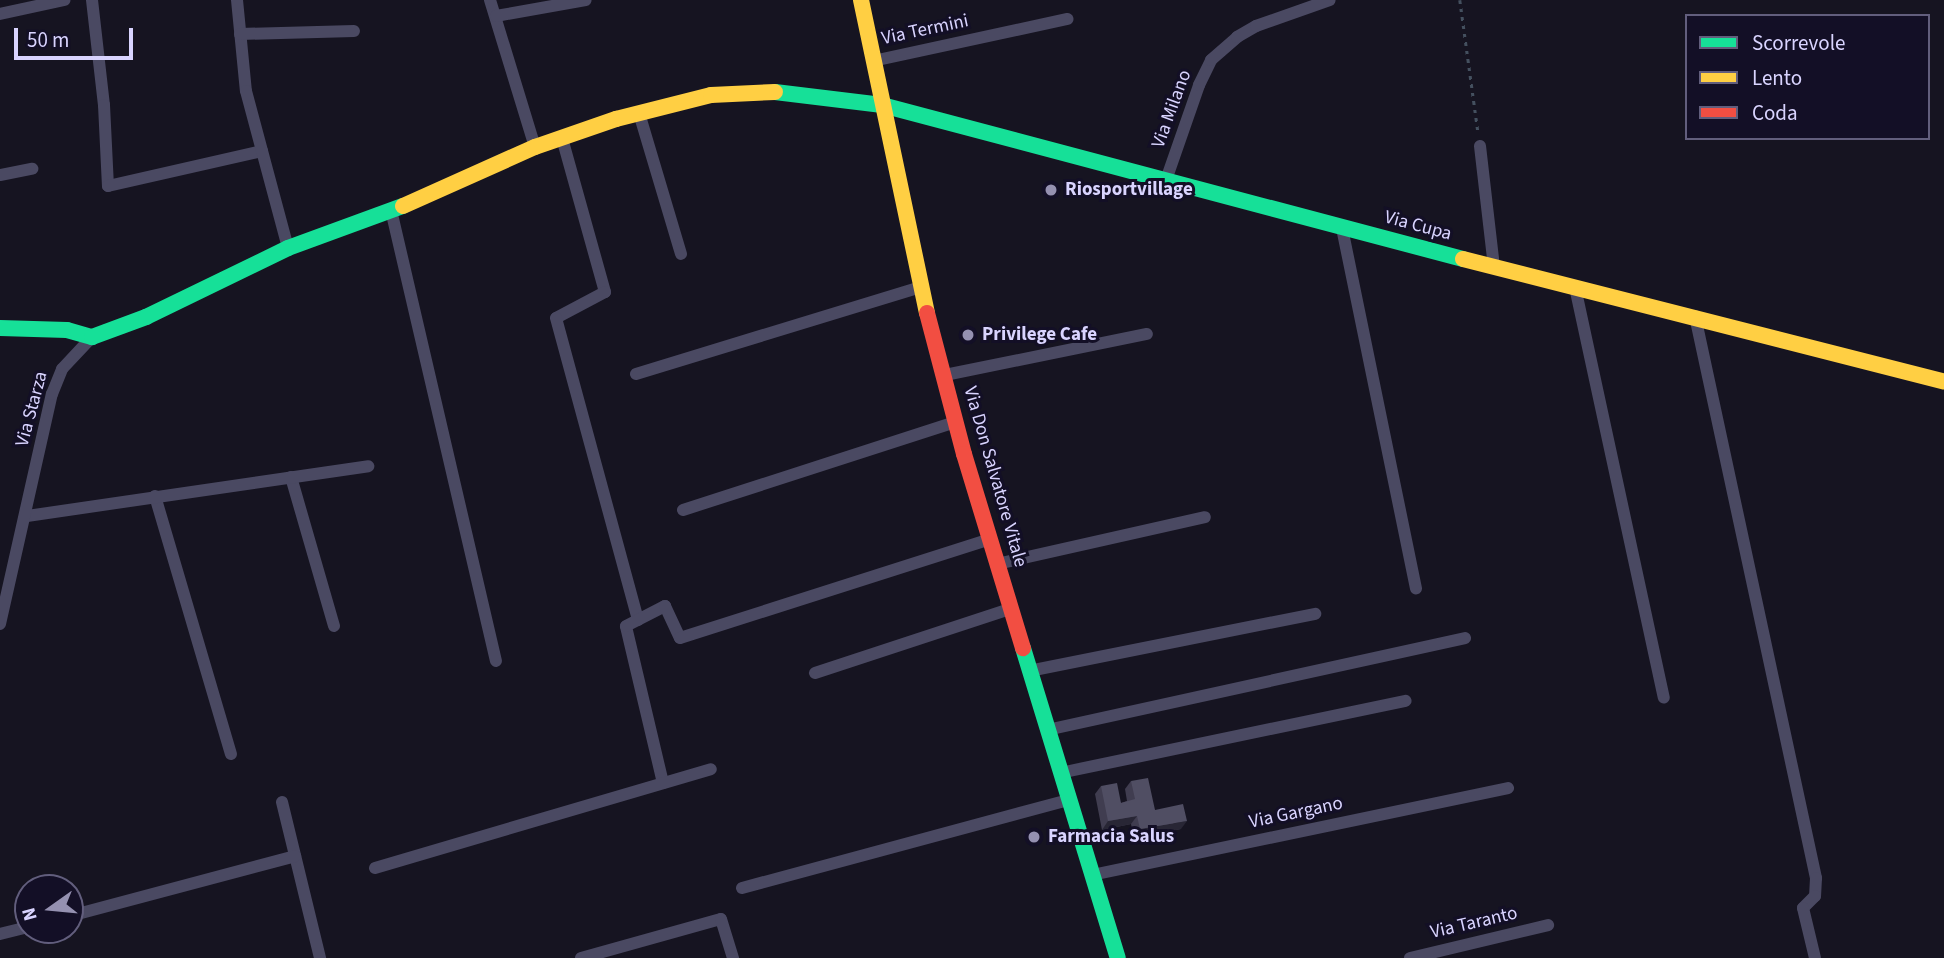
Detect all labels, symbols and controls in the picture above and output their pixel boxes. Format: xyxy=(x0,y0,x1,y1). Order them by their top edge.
street label: Via Termini xyxy=(879,10,971,50)
scale bar xyxy=(18,14,136,58)
legend xyxy=(1685,14,1930,140)
text: 50 m xyxy=(27,25,69,55)
text: Scorrevole xyxy=(1752,28,1846,58)
text: Lento xyxy=(1752,63,1802,93)
street label: Via Milano xyxy=(1147,67,1197,151)
text: Coda xyxy=(1752,98,1798,128)
place label: Riosportvillage xyxy=(1065,179,1193,201)
marker: Riosportvillage xyxy=(1043,182,1059,198)
street label: Via Cupa xyxy=(1382,206,1454,246)
place label: Privilege Cafe xyxy=(982,324,1097,346)
marker: Privilege Cafe xyxy=(960,327,976,343)
street label: Via Starza xyxy=(11,369,53,449)
street label: Via Don Salvatore Vitale xyxy=(958,384,1032,570)
street label: Via Gargano xyxy=(1247,792,1345,834)
place label: Farmacia Salus xyxy=(1048,826,1174,848)
marker: Farmacia Salus xyxy=(1026,829,1042,845)
north arrow xyxy=(14,874,84,944)
street label: Via Taranto xyxy=(1428,902,1520,944)
text: N xyxy=(15,904,45,924)

